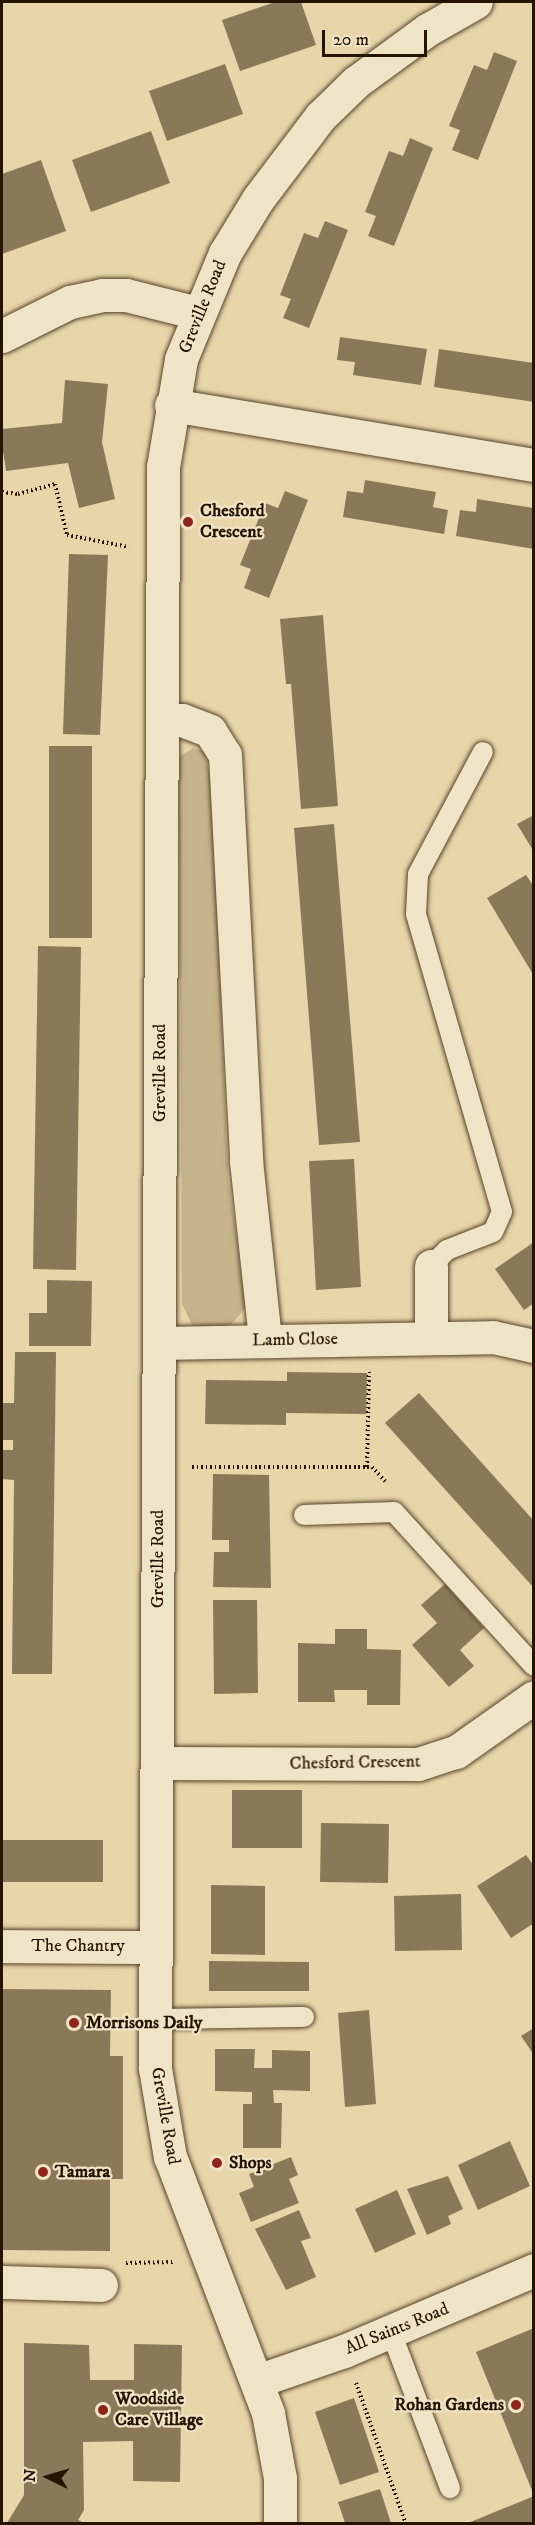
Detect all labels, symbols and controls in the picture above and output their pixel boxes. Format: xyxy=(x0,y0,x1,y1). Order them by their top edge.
scale bar xyxy=(325,18,430,56)
text: 20 m xyxy=(333,29,369,51)
street label: Greville Road xyxy=(175,257,231,357)
place label: Chesford Crescent xyxy=(200,501,265,544)
marker: Chesford Crescent xyxy=(181,515,195,529)
street label: Greville Road xyxy=(149,1024,171,1122)
street label: Lamb Close xyxy=(252,1328,338,1352)
street label: Greville Road xyxy=(147,1510,169,1608)
street label: Chesford Crescent xyxy=(289,1751,421,1775)
street label: The Chantry xyxy=(31,1935,125,1957)
place label: Morrisons Daily xyxy=(86,2012,202,2034)
marker: Morrisons Daily xyxy=(67,2016,81,2030)
street label: Greville Road xyxy=(146,2066,184,2166)
place label: Shops xyxy=(229,2152,272,2174)
marker: Shops xyxy=(210,2156,224,2170)
place label: Tamara xyxy=(55,2161,110,2183)
marker: Tamara xyxy=(36,2165,50,2179)
street label: All Saints Road xyxy=(342,2298,452,2360)
place label: Woodside Care Village xyxy=(115,2389,203,2432)
place label: Rohan Gardens xyxy=(394,2394,504,2416)
marker: Rohan Gardens xyxy=(509,2398,523,2412)
marker: Woodside Care Village xyxy=(96,2403,110,2417)
north arrow xyxy=(18,2447,78,2507)
text: N xyxy=(20,2468,41,2483)

